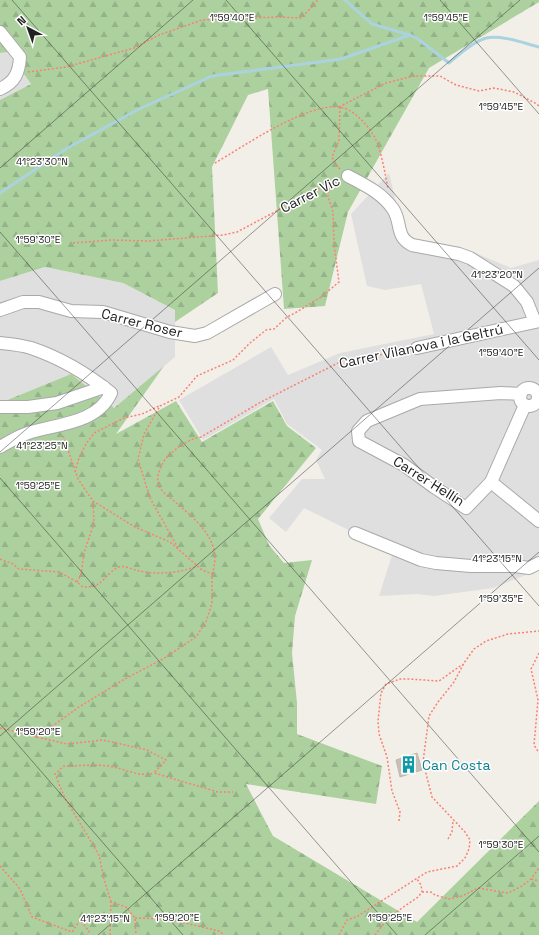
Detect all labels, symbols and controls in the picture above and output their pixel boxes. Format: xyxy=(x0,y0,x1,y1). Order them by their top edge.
north arrow xyxy=(8,8,48,48)
text: 1°59'40"E xyxy=(210,11,255,24)
text: 1°59'45"E xyxy=(424,11,469,24)
text: N xyxy=(14,13,29,28)
text: 1°59'45"E xyxy=(479,100,524,113)
text: 41°23'30"N xyxy=(16,155,68,168)
street label: Carrer Vic xyxy=(277,171,343,217)
text: 1°59'30"E xyxy=(16,233,61,246)
text: 41°23'20"N xyxy=(471,268,523,281)
street label: Carrer Roser xyxy=(100,304,184,342)
street label: Carrer Vilanova i la Geltrú xyxy=(337,320,505,372)
text: 1°59'40"E xyxy=(479,346,524,359)
text: 41°23'25"N xyxy=(16,439,68,452)
street label: Carrer Hellín xyxy=(390,452,468,510)
text: 1°59'25"E xyxy=(16,479,61,492)
text: 41°23'15"N xyxy=(472,552,522,565)
text: 1°59'35"E xyxy=(479,592,524,605)
text: 1°59'20"E xyxy=(16,725,61,738)
building icon: Can Costa xyxy=(399,755,419,775)
place label: Can Costa xyxy=(422,756,491,774)
text: 1°59'30"E xyxy=(479,838,524,851)
text: 1°59'20"E xyxy=(155,911,200,924)
text: 1°59'25"E xyxy=(368,911,413,924)
text: 41°23'15"N xyxy=(80,912,130,925)

